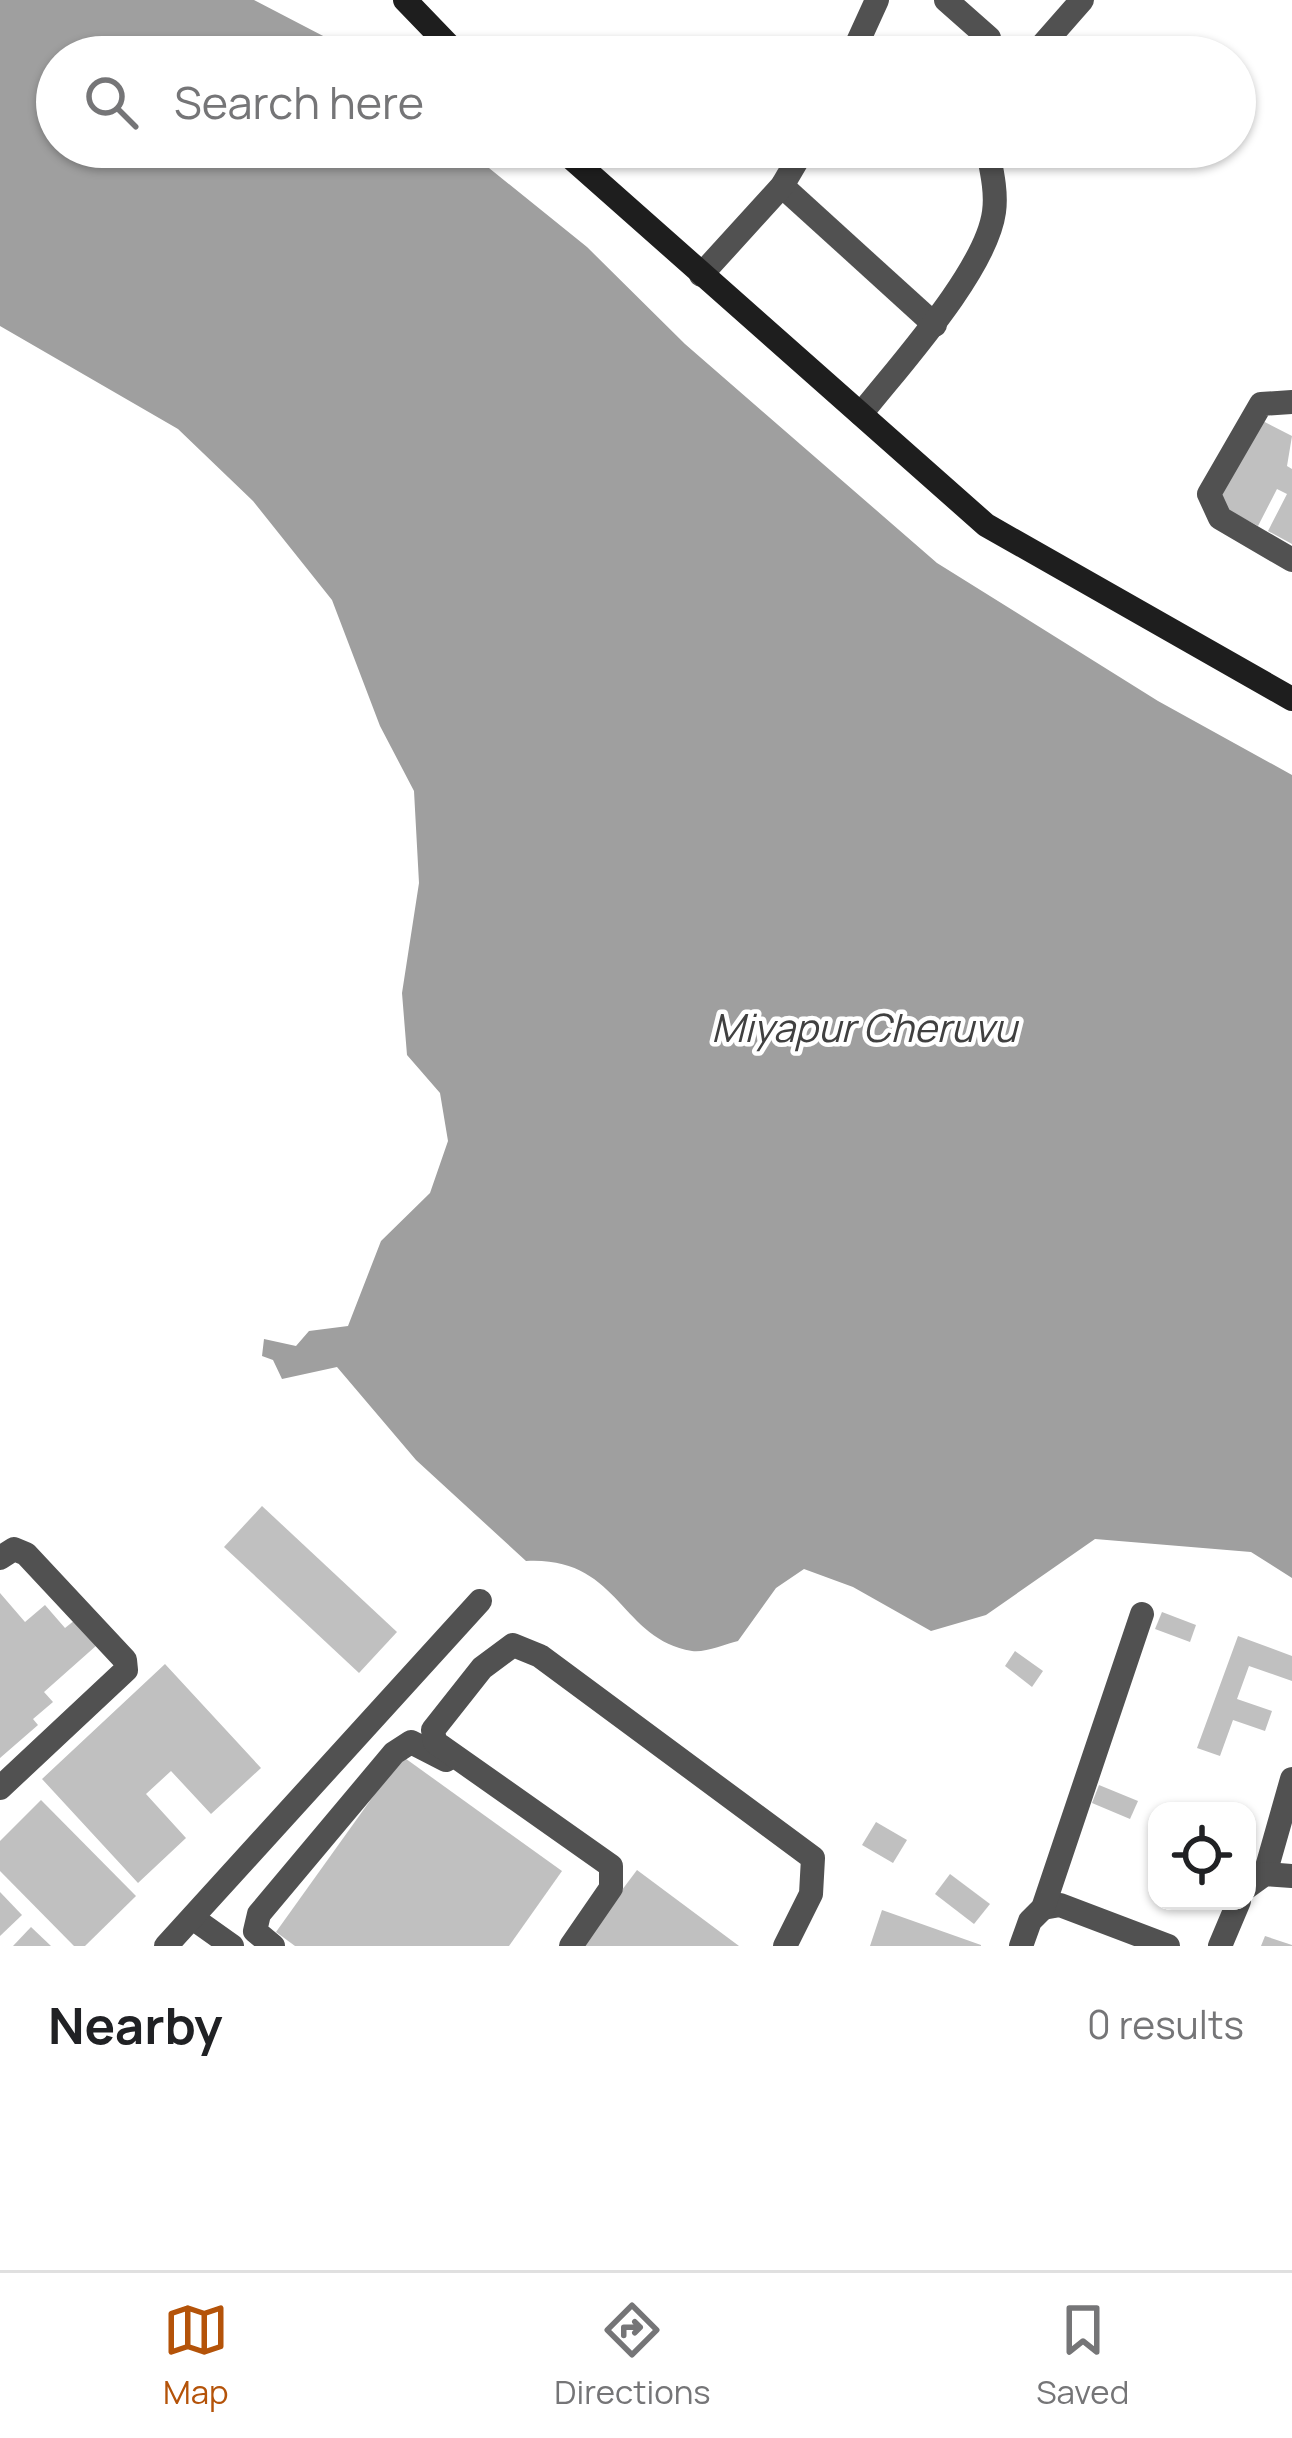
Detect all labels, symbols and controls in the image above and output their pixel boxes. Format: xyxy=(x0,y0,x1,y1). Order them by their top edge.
search box xyxy=(36,36,1256,168)
icon: search xyxy=(78,69,144,135)
text: Search here xyxy=(174,71,424,133)
water label: Miyapur Cheruvu xyxy=(711,1000,1020,1054)
map controls xyxy=(1148,1802,1256,1910)
button: locate xyxy=(1148,1802,1256,1910)
text: Nearby xyxy=(48,1990,223,2059)
text: 0 results xyxy=(1087,1997,1244,2051)
tab: Map xyxy=(163,2297,229,2414)
tab: Directions xyxy=(554,2297,711,2414)
tab: Saved xyxy=(1036,2297,1129,2414)

